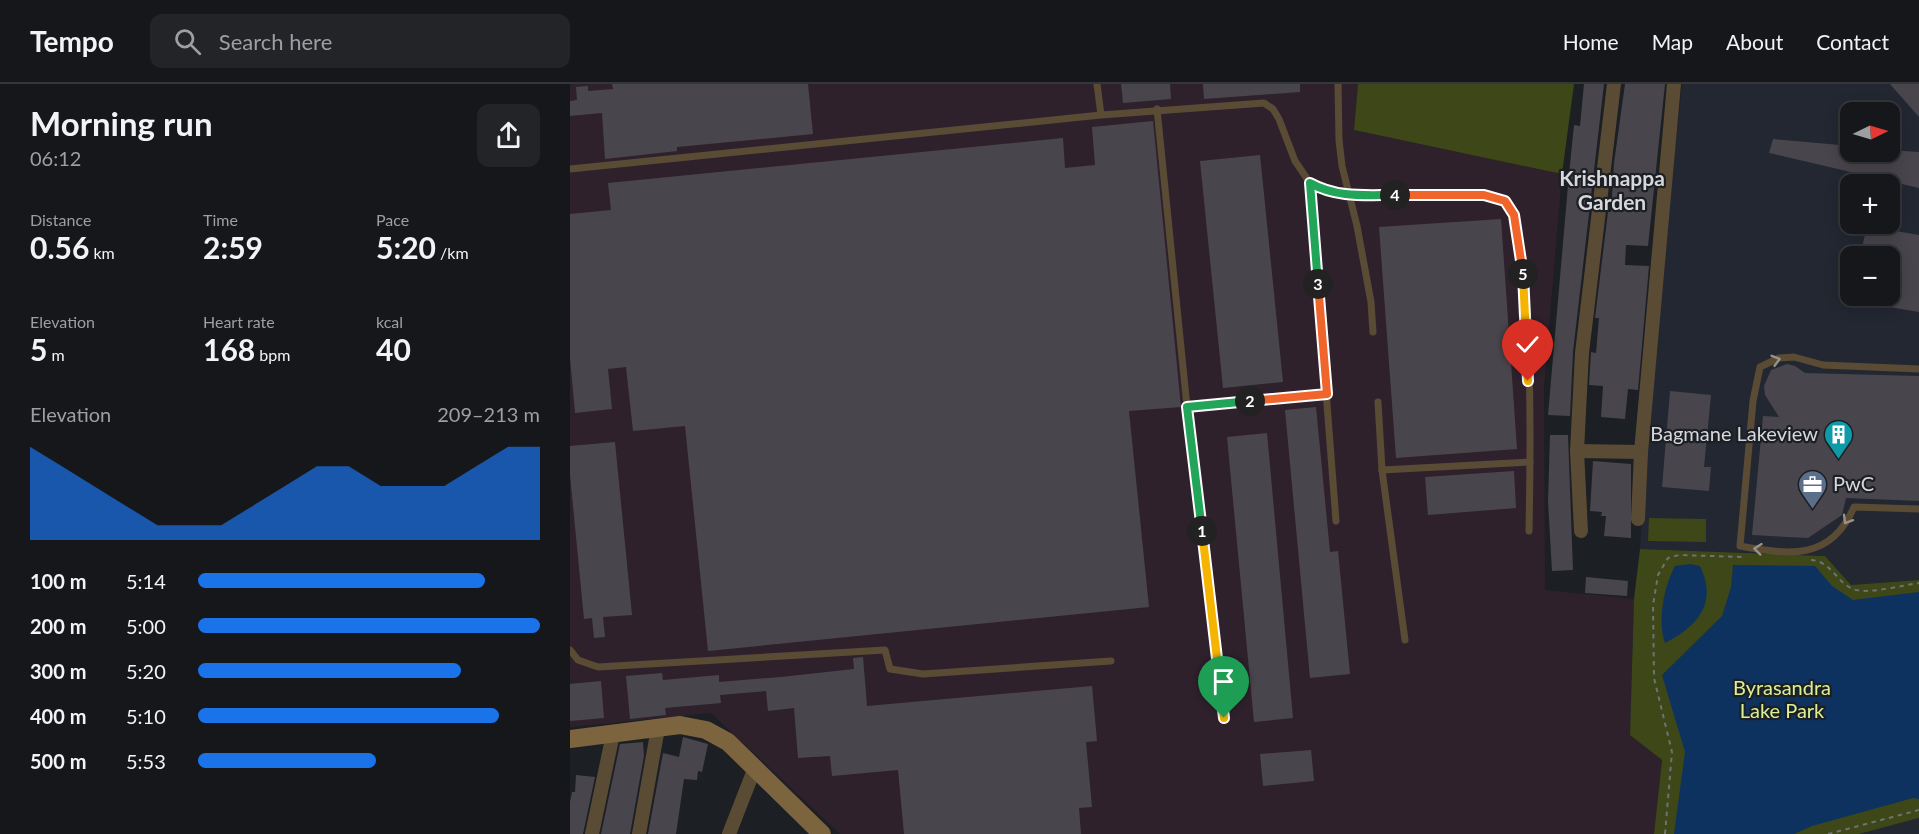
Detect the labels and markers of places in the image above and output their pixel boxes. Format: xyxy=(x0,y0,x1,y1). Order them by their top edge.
pin: 4 xyxy=(1380,180,1410,210)
pin: 5 xyxy=(1508,259,1538,289)
pin: 3 xyxy=(1303,269,1333,299)
pin xyxy=(1502,319,1553,381)
pin: 2 xyxy=(1235,386,1265,416)
building icon: Bagmane Lakeview xyxy=(1823,418,1855,460)
place label: Bagmane Lakeview xyxy=(1650,421,1818,445)
office icon: PwC xyxy=(1796,468,1828,510)
place label: PwC xyxy=(1833,471,1874,495)
pin: 1 xyxy=(1187,516,1217,546)
pin xyxy=(1198,656,1249,718)

